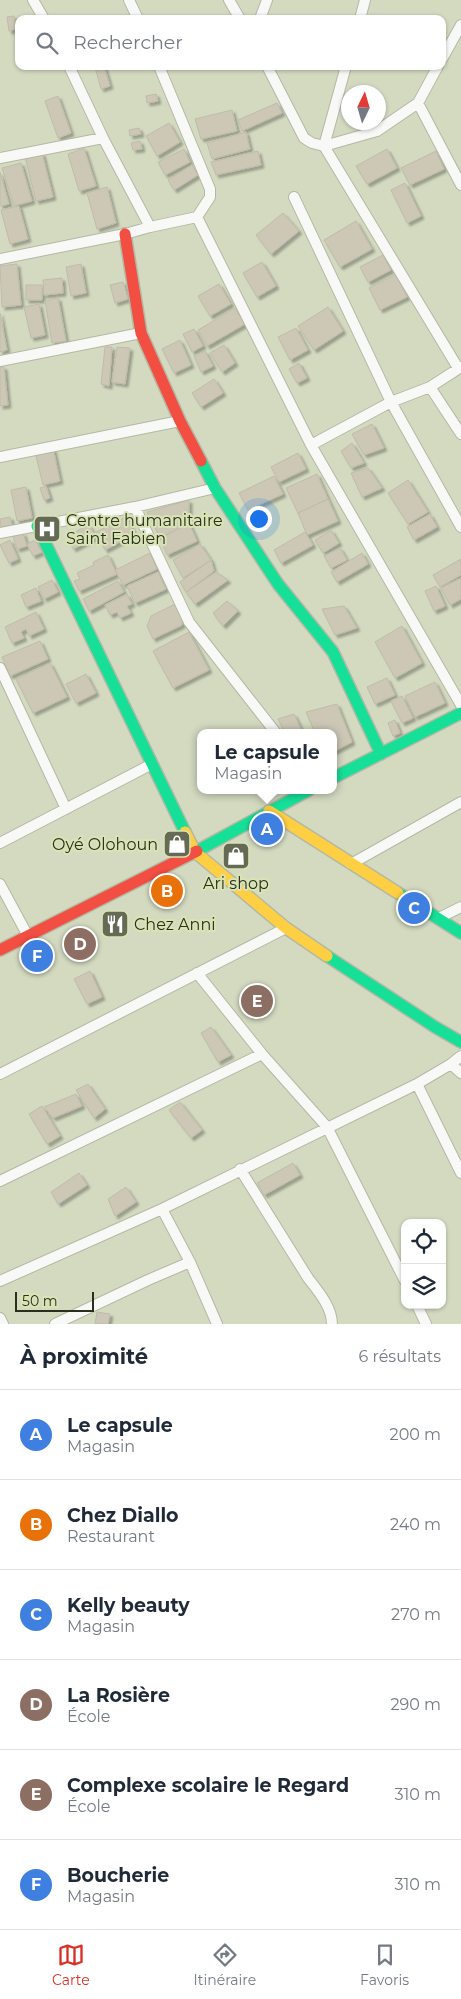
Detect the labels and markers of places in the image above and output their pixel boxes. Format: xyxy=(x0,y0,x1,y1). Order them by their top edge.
place label: Centre humanitaire Saint Fabien xyxy=(66,511,223,548)
hospital icon: Centre humanitaire Saint Fabien xyxy=(32,514,62,544)
pin: A xyxy=(251,810,283,848)
shop icon: Oyé Olohoun xyxy=(162,829,192,859)
place label: Oyé Olohoun xyxy=(52,835,158,854)
shop icon: Ari shop xyxy=(221,841,251,871)
pin: B xyxy=(151,872,183,910)
place label: Ari shop xyxy=(203,874,269,893)
pin: C xyxy=(398,889,430,927)
restaurant icon: Chez Anni xyxy=(100,909,130,939)
place label: Chez Anni xyxy=(134,915,216,934)
pin: D xyxy=(64,925,96,963)
pin: F xyxy=(21,937,53,975)
pin: E xyxy=(241,982,273,1020)

